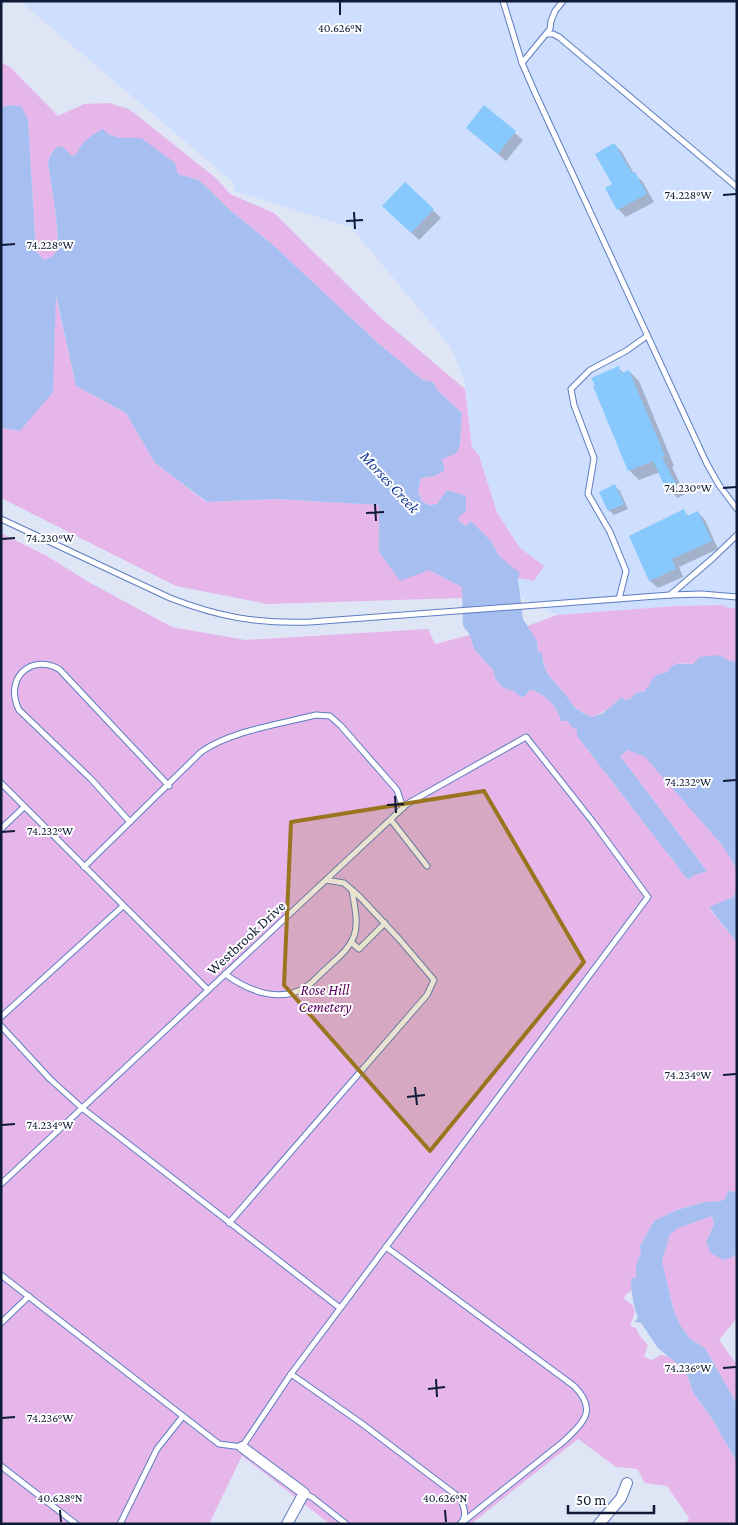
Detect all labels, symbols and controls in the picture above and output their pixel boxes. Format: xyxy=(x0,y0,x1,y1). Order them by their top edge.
text: 40.626°N xyxy=(318,21,362,35)
text: 74.228°W xyxy=(664,188,712,202)
text: 74.228°W xyxy=(26,238,74,252)
water label: Morses Creek xyxy=(356,447,424,517)
text: 74.230°W xyxy=(664,481,712,495)
text: 74.230°W xyxy=(26,531,74,545)
text: 74.232°W xyxy=(665,775,711,789)
text: 74.232°W xyxy=(27,824,73,838)
street label: Westbrook Drive xyxy=(204,898,289,978)
park label: Rose Hill Cemetery xyxy=(298,982,352,1016)
text: 74.234°W xyxy=(665,1068,711,1082)
text: 74.234°W xyxy=(27,1118,73,1132)
text: 74.236°W xyxy=(665,1361,711,1375)
text: 74.236°W xyxy=(27,1411,73,1425)
scale bar xyxy=(568,1482,654,1514)
text: 40.628°N xyxy=(37,1491,83,1505)
text: 40.626°N xyxy=(423,1491,467,1505)
text: 50 m xyxy=(576,1492,606,1508)

